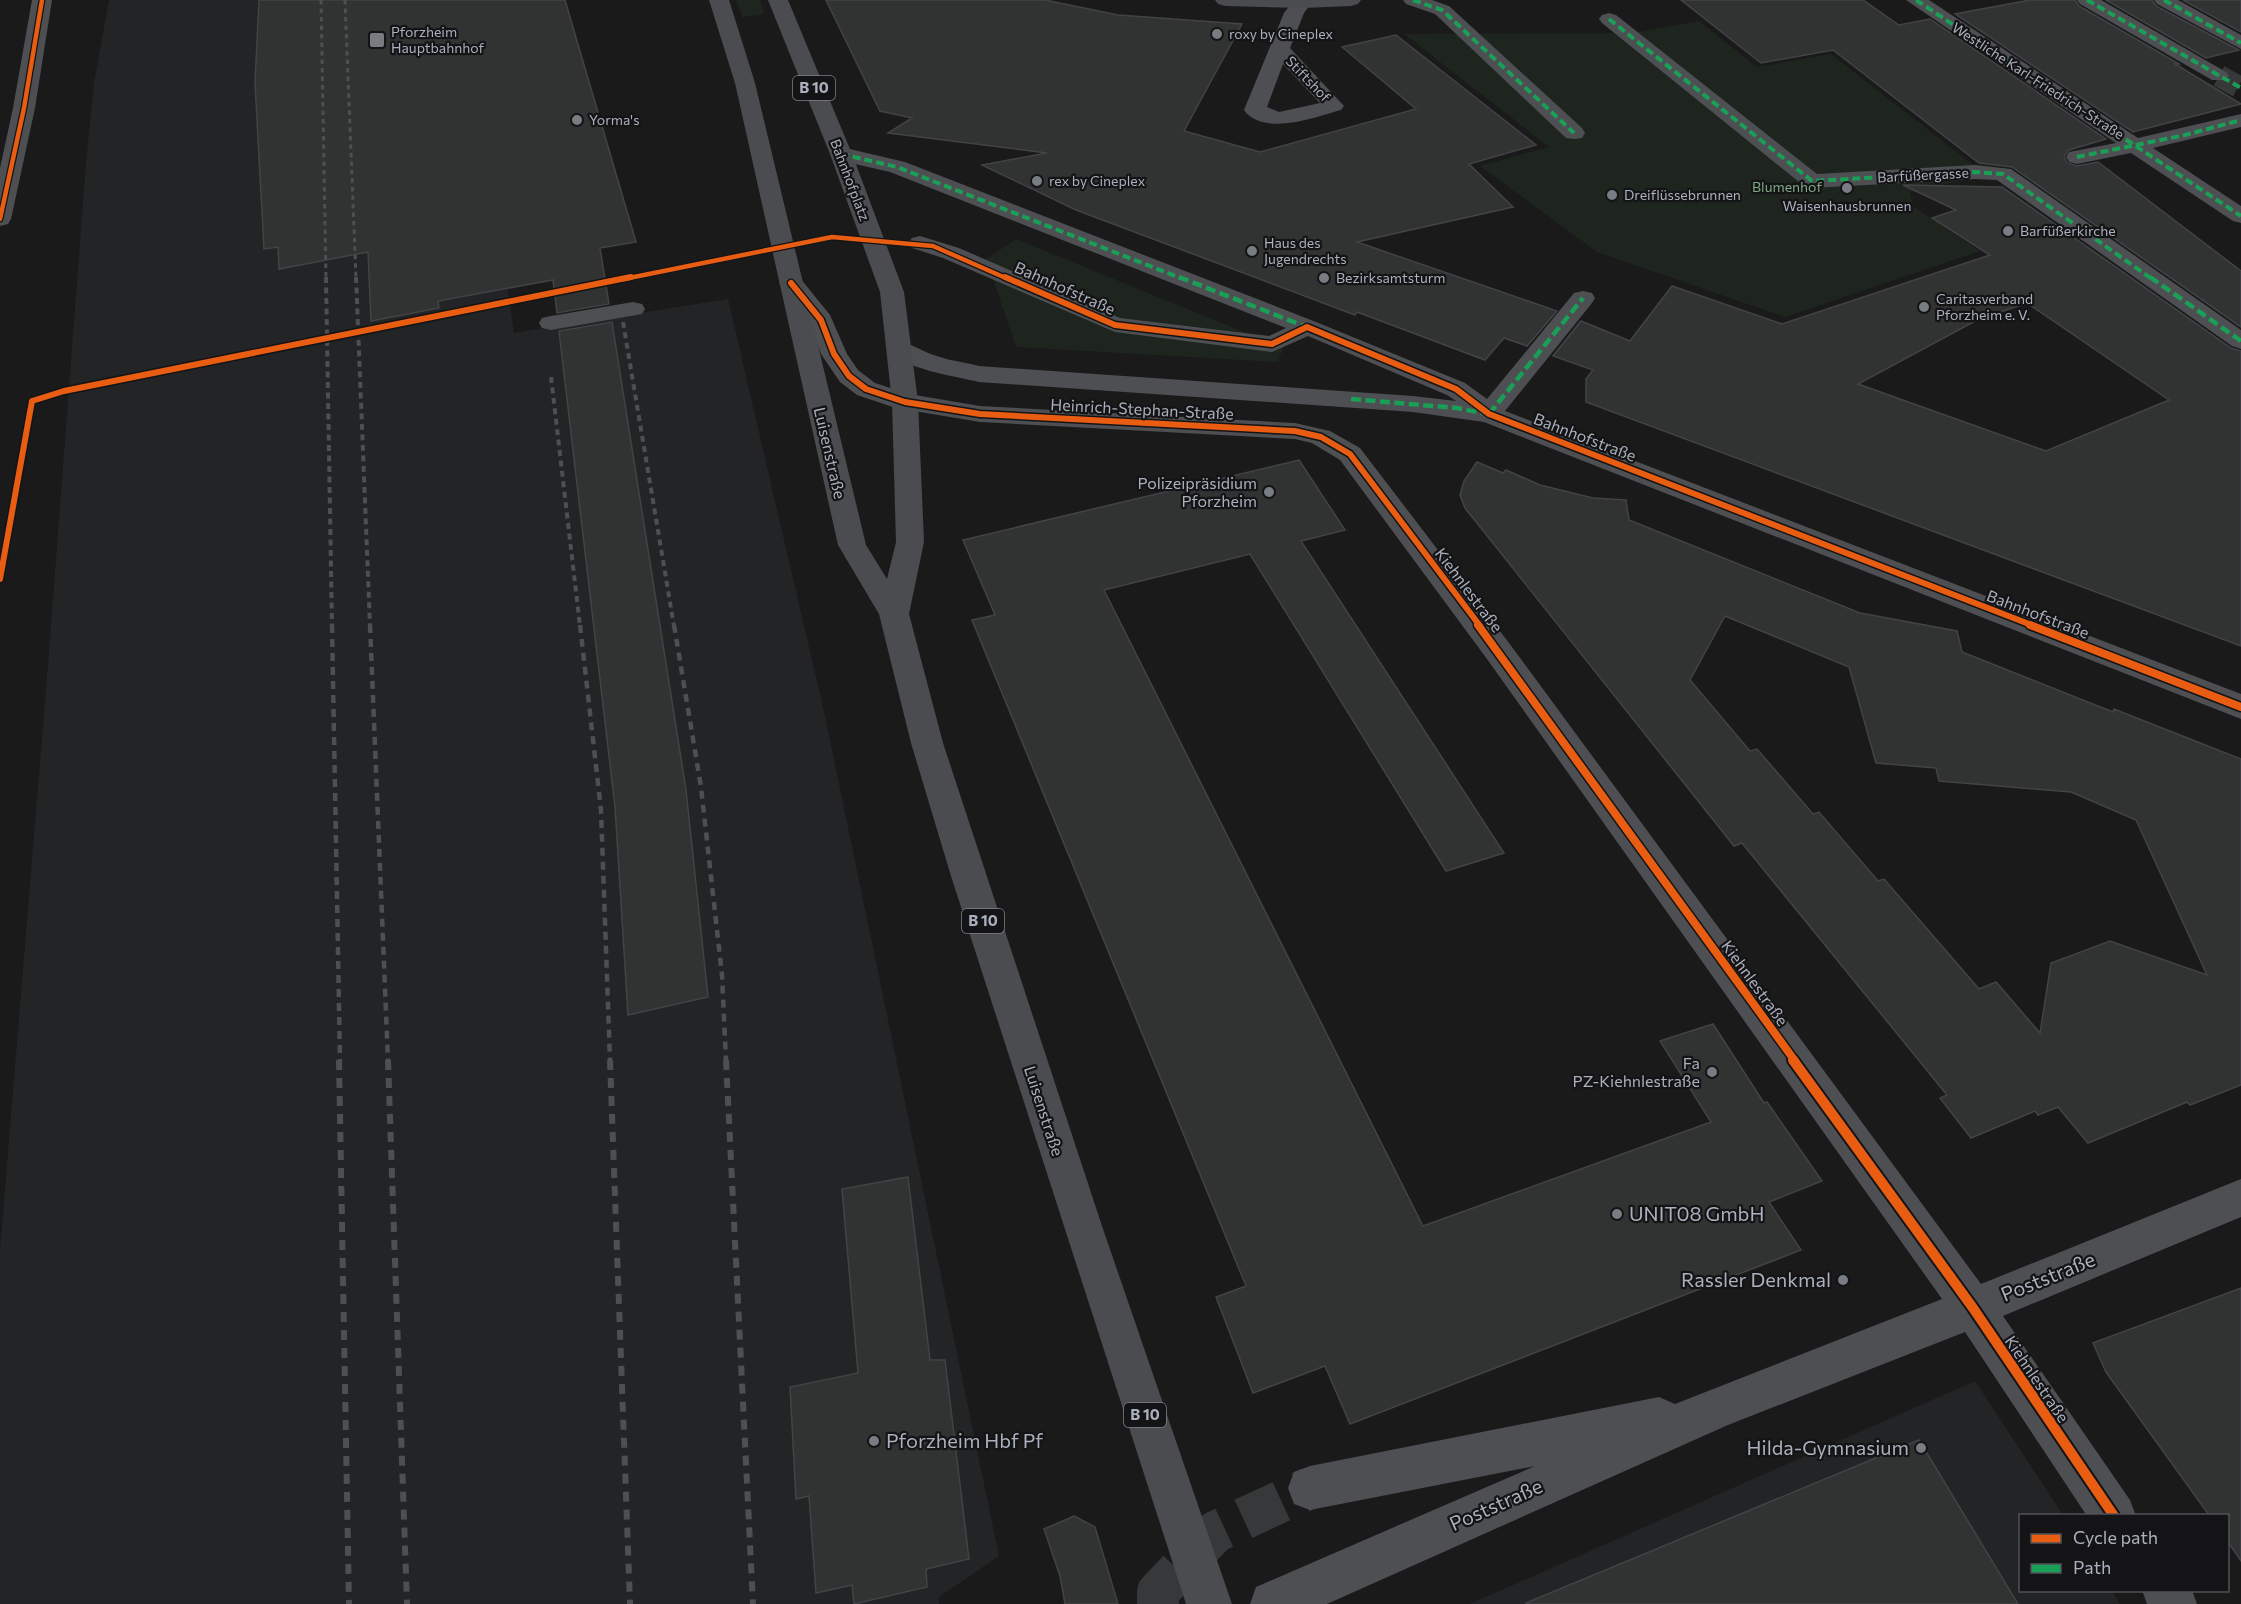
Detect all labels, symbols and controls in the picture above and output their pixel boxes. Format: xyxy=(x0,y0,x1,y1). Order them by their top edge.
street label: Westliche Karl-Friedrich-Straße xyxy=(1949,19,2127,143)
place label: Pforzheim Hauptbahnhof xyxy=(391,23,484,56)
place label: roxy by Cineplex xyxy=(1229,25,1334,42)
marker: roxy by Cineplex xyxy=(1210,27,1224,41)
marker: Pforzheim Hauptbahnhof xyxy=(368,31,386,49)
street label: Stiftshof xyxy=(1282,52,1335,105)
road number: B 10 xyxy=(793,76,835,100)
place label: Yorma's xyxy=(589,111,640,128)
marker: Yorma's xyxy=(570,113,584,127)
street label: Bahnhofplatz xyxy=(827,137,874,223)
street label: Barfüßergasse xyxy=(1877,164,1969,185)
place label: rex by Cineplex xyxy=(1049,172,1146,189)
marker: rex by Cineplex xyxy=(1030,174,1044,188)
park label: Blumenhof xyxy=(1752,178,1822,195)
marker: Waisenhausbrunnen xyxy=(1840,181,1854,195)
place label: Dreiflüssebrunnen xyxy=(1624,186,1741,203)
marker: Dreiflüssebrunnen xyxy=(1605,188,1619,202)
place label: Waisenhausbrunnen xyxy=(1783,197,1911,214)
place label: Barfüßerkirche xyxy=(2020,222,2116,239)
marker: Barfüßerkirche xyxy=(2001,224,2015,238)
place label: Haus des Jugendrechts xyxy=(1264,234,1347,267)
marker: Haus des Jugendrechts xyxy=(1245,244,1259,258)
street label: Bahnhofstraße xyxy=(1012,257,1119,318)
place label: Bezirksamtsturm xyxy=(1336,269,1446,286)
marker: Bezirksamtsturm xyxy=(1317,271,1331,285)
place label: Caritasverband Pforzheim e. V. xyxy=(1936,290,2033,323)
marker: Caritasverband Pforzheim e. V. xyxy=(1917,300,1931,314)
street label: Heinrich-Stephan-Straße xyxy=(1050,394,1234,423)
street label: Luisenstraße xyxy=(811,405,850,501)
street label: Bahnhofstraße xyxy=(1531,408,1639,465)
place label: Polizeipräsidium Pforzheim xyxy=(1137,473,1257,510)
marker: Polizeipräsidium Pforzheim xyxy=(1262,485,1276,499)
street label: Kiehnlestraße xyxy=(1432,544,1507,636)
street label: Bahnhofstraße xyxy=(1984,585,2092,642)
road number: B 10 xyxy=(962,909,1004,933)
street label: Kiehnlestraße xyxy=(1718,936,1793,1029)
place label: Fa PZ-Kiehnlestraße xyxy=(1573,1053,1700,1090)
street label: Luisenstraße xyxy=(1021,1063,1068,1158)
marker: Fa PZ-Kiehnlestraße xyxy=(1705,1065,1719,1079)
place label: UNIT08 GmbH xyxy=(1629,1201,1764,1225)
marker: UNIT08 GmbH xyxy=(1610,1207,1624,1221)
street label: Poststraße xyxy=(1997,1246,2098,1306)
place label: Rassler Denkmal xyxy=(1681,1267,1831,1291)
marker: Rassler Denkmal xyxy=(1836,1273,1850,1287)
street label: Kiehnlestraße xyxy=(2001,1332,2073,1426)
road number: B 10 xyxy=(1124,1403,1166,1427)
place label: Pforzheim Hbf Pf xyxy=(886,1428,1043,1452)
marker: Pforzheim Hbf Pf xyxy=(867,1434,881,1448)
place label: Hilda-Gymnasium xyxy=(1747,1435,1909,1459)
marker: Hilda-Gymnasium xyxy=(1914,1441,1928,1455)
street label: Poststraße xyxy=(1445,1473,1546,1535)
legend xyxy=(2019,1514,2229,1592)
text: Cycle path xyxy=(2073,1526,2158,1548)
text: Path xyxy=(2073,1556,2111,1578)

